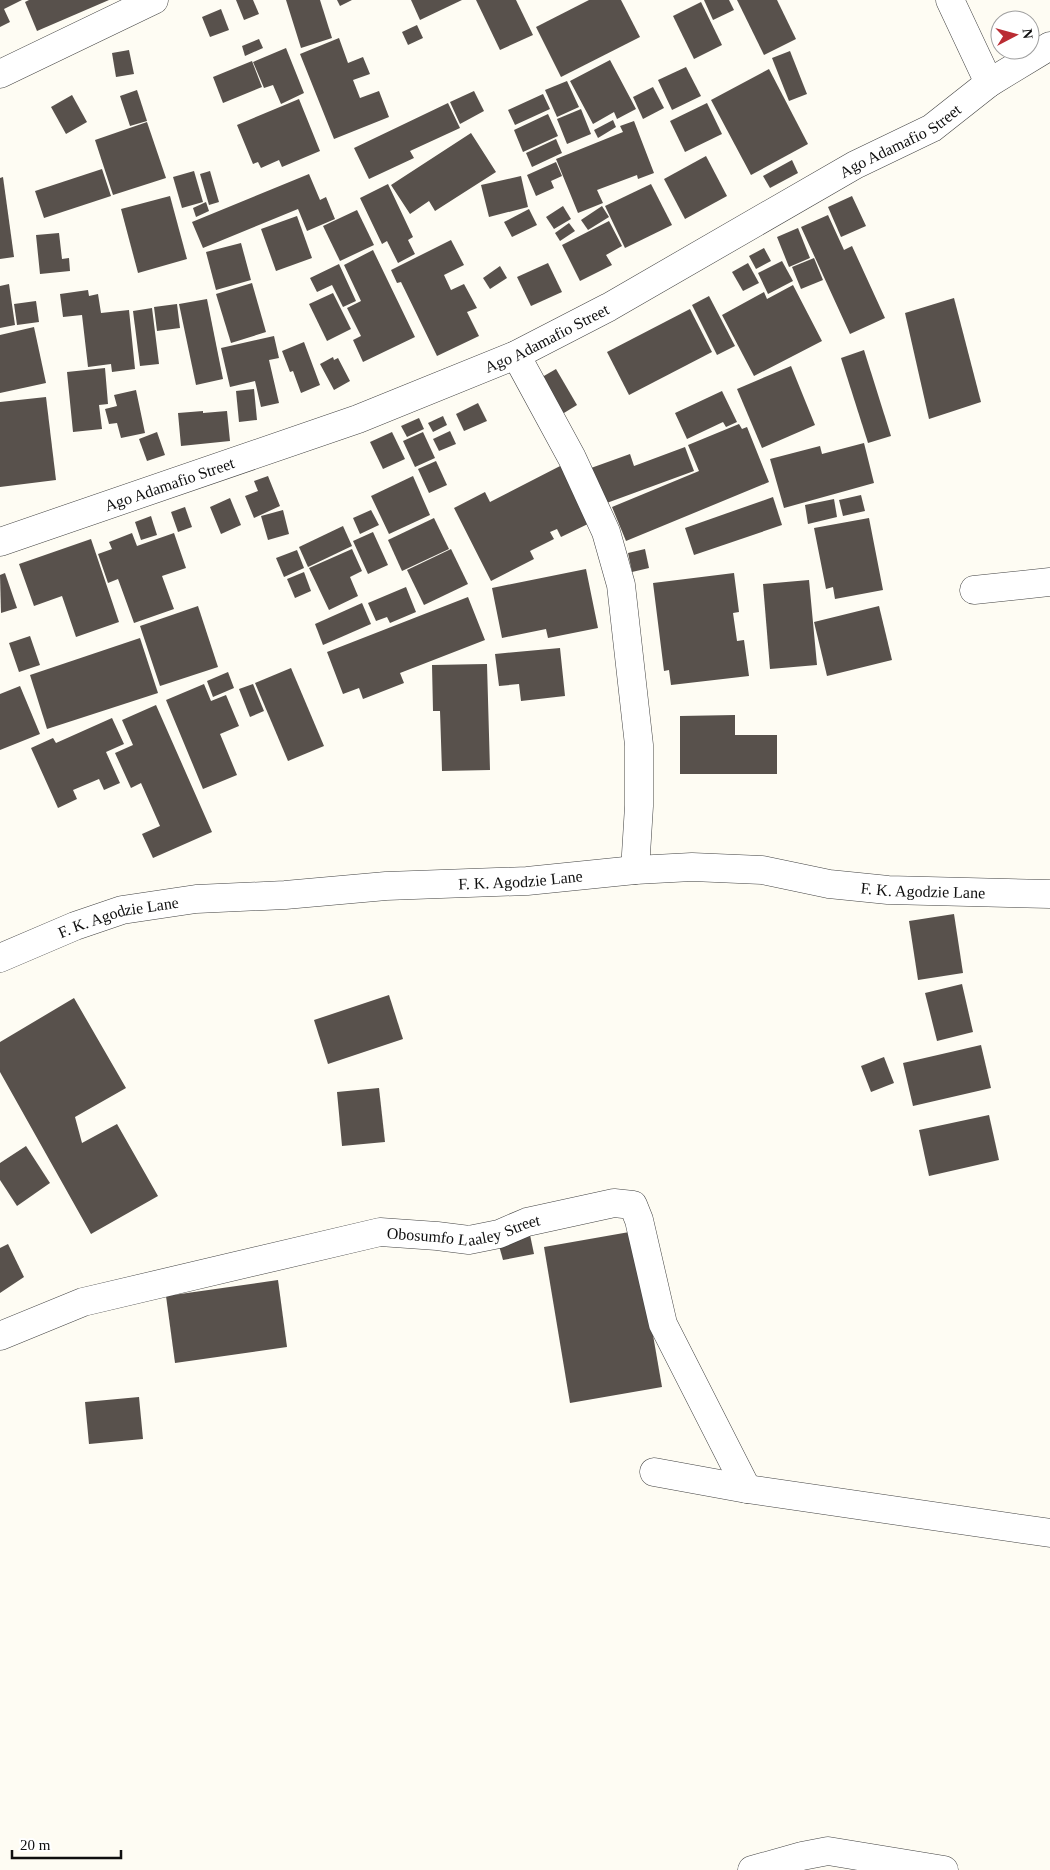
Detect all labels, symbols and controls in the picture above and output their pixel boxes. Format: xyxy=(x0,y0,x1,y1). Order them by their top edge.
north arrow xyxy=(990,10,1040,60)
text: N xyxy=(1019,28,1035,40)
street label: Ago Adamafio Street xyxy=(836,100,964,181)
street label: Ago Adamafio Street xyxy=(482,300,612,375)
street label: Ago Adamafio Street xyxy=(102,454,237,514)
street label: F. K. Agodzie Lane xyxy=(458,867,583,892)
street label: F. K. Agodzie Lane xyxy=(860,879,985,901)
street label: F. K. Agodzie Lane xyxy=(55,893,180,941)
street label: Obosumfo Laaley Street xyxy=(386,1211,542,1249)
scale bar xyxy=(12,1828,121,1860)
text: 20 m xyxy=(20,1837,51,1853)

